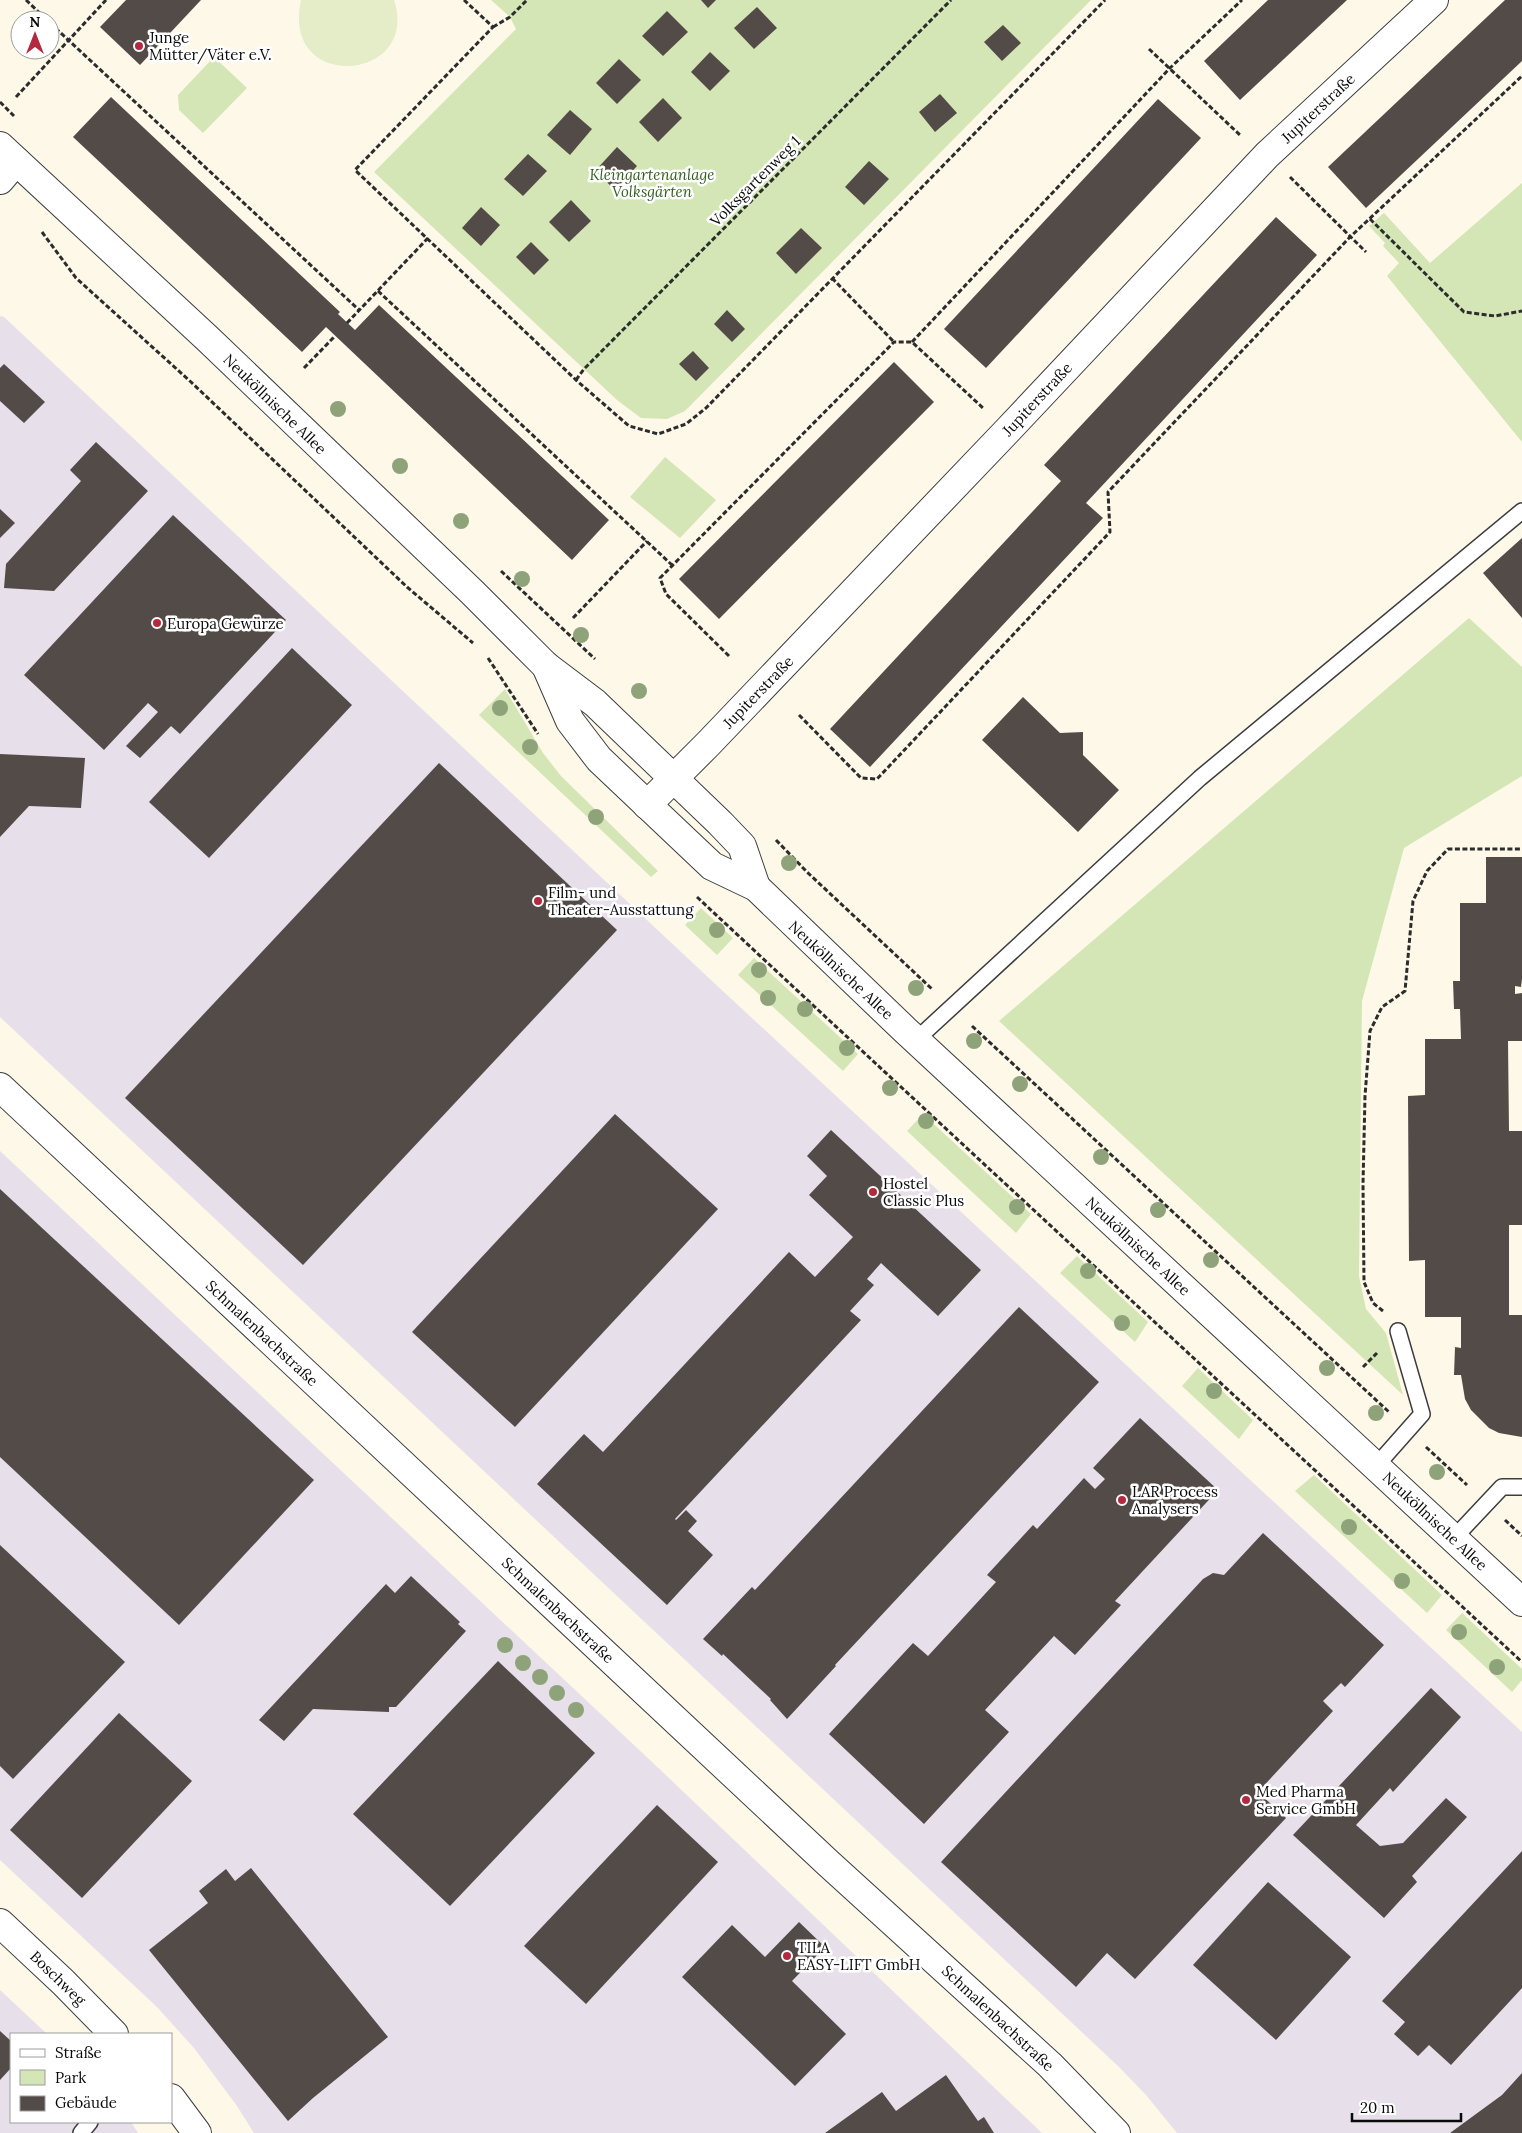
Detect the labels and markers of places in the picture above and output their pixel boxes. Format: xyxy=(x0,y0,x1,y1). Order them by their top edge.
place label: Junge Mütter/Väter e.V. xyxy=(148,28,272,65)
marker: Junge Mütter/Väter e.V. xyxy=(133,40,145,52)
place label: Europa Gewürze xyxy=(167,614,284,633)
marker: Europa Gewürze xyxy=(151,617,163,629)
place label: Film- und Theater-Ausstattung xyxy=(548,883,694,919)
marker: Film- und Theater-Ausstattung xyxy=(532,895,544,907)
place label: Hostel Classic Plus xyxy=(883,1174,964,1210)
marker: Hostel Classic Plus xyxy=(867,1186,879,1198)
place label: LAR Process Analysers xyxy=(1131,1482,1218,1518)
marker: LAR Process Analysers xyxy=(1116,1494,1128,1506)
place label: Med Pharma Service GmbH xyxy=(1256,1782,1356,1818)
marker: Med Pharma Service GmbH xyxy=(1240,1794,1252,1806)
place label: TILA EASY-LIFT GmbH xyxy=(797,1938,920,1974)
marker: TILA EASY-LIFT GmbH xyxy=(781,1950,793,1962)

